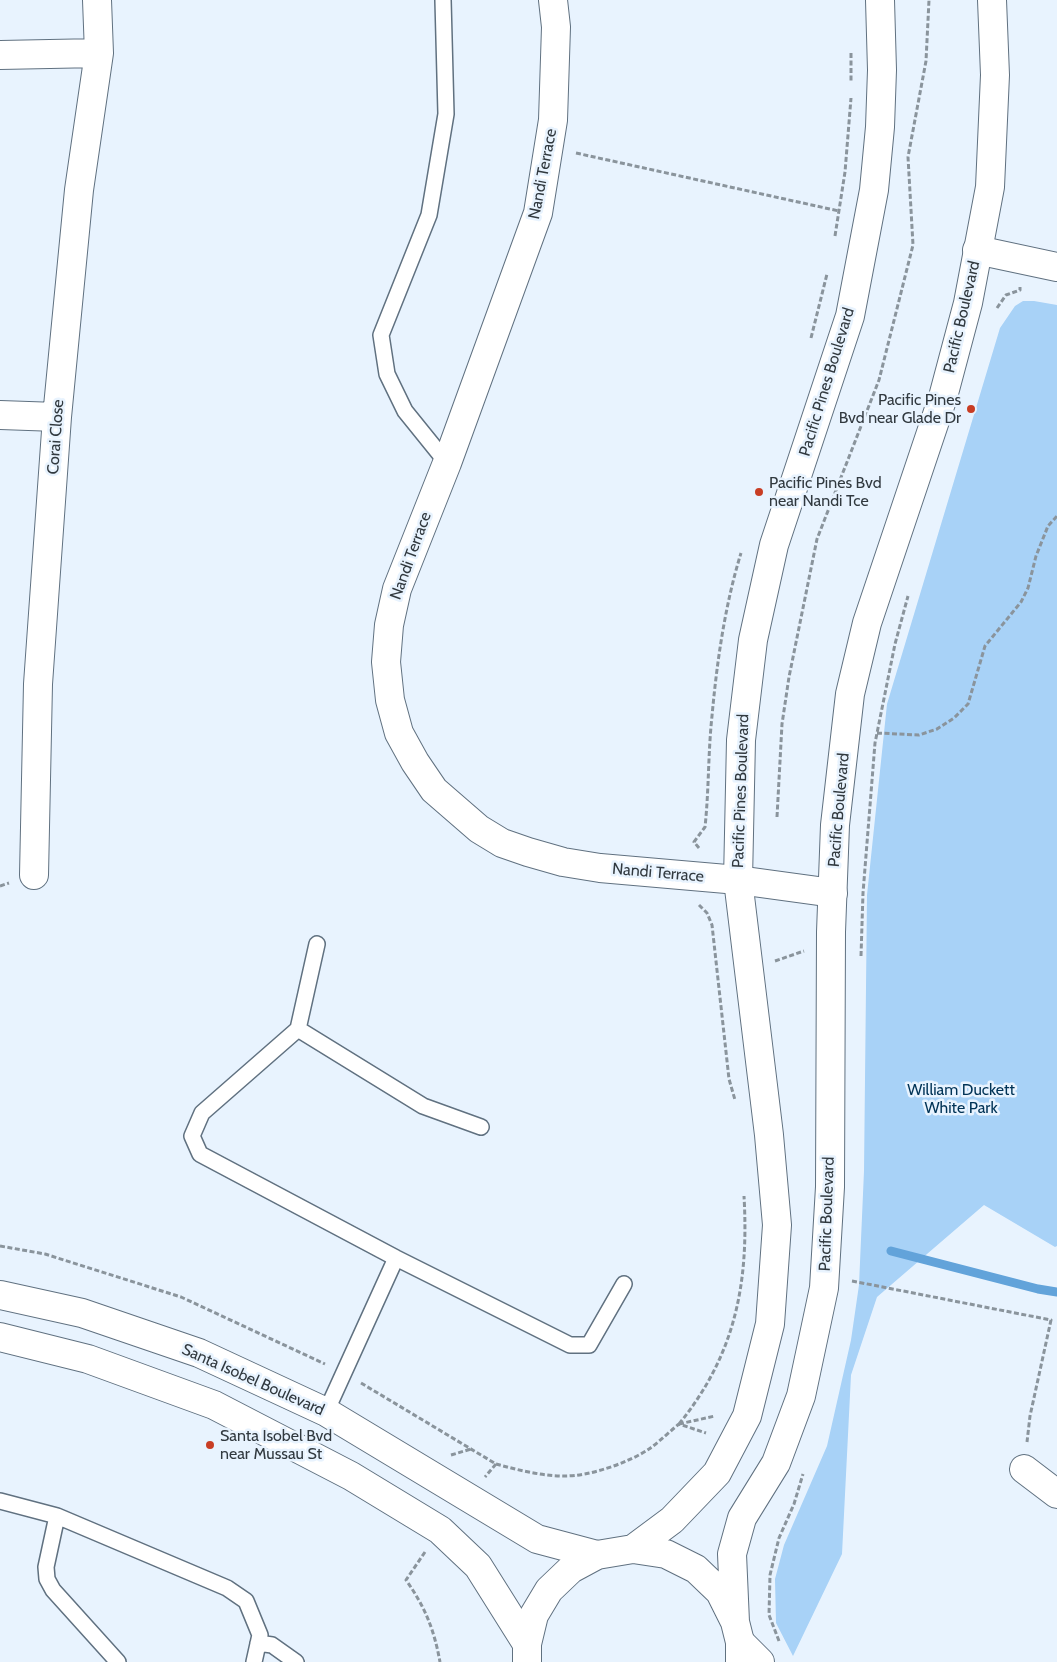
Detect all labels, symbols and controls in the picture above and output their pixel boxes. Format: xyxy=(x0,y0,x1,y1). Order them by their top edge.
street label: Nandi Terrace xyxy=(525,127,561,221)
street label: Pacific Boulevard xyxy=(940,259,984,375)
street label: Pacific Pines Boulevard xyxy=(795,305,859,459)
place label: Pacific Pines Bvd near Glade Dr xyxy=(839,390,961,428)
street label: Corai Close xyxy=(44,399,68,475)
marker: Pacific Pines Bvd near Glade Dr xyxy=(965,403,977,415)
place label: Pacific Pines Bvd near Nandi Tce xyxy=(769,473,882,511)
marker: Pacific Pines Bvd near Nandi Tce xyxy=(753,486,765,498)
street label: Nandi Terrace xyxy=(386,509,436,603)
street label: Pacific Pines Boulevard xyxy=(729,714,753,868)
street label: Pacific Boulevard xyxy=(824,752,854,868)
street label: Nandi Terrace xyxy=(611,859,705,887)
park label: William Duckett White Park xyxy=(907,1080,1015,1118)
street label: Pacific Boulevard xyxy=(815,1156,839,1272)
street label: Santa Isobel Boulevard xyxy=(179,1340,327,1420)
place label: Santa Isobel Bvd near Mussau St xyxy=(220,1426,332,1464)
marker: Santa Isobel Bvd near Mussau St xyxy=(204,1439,216,1451)

